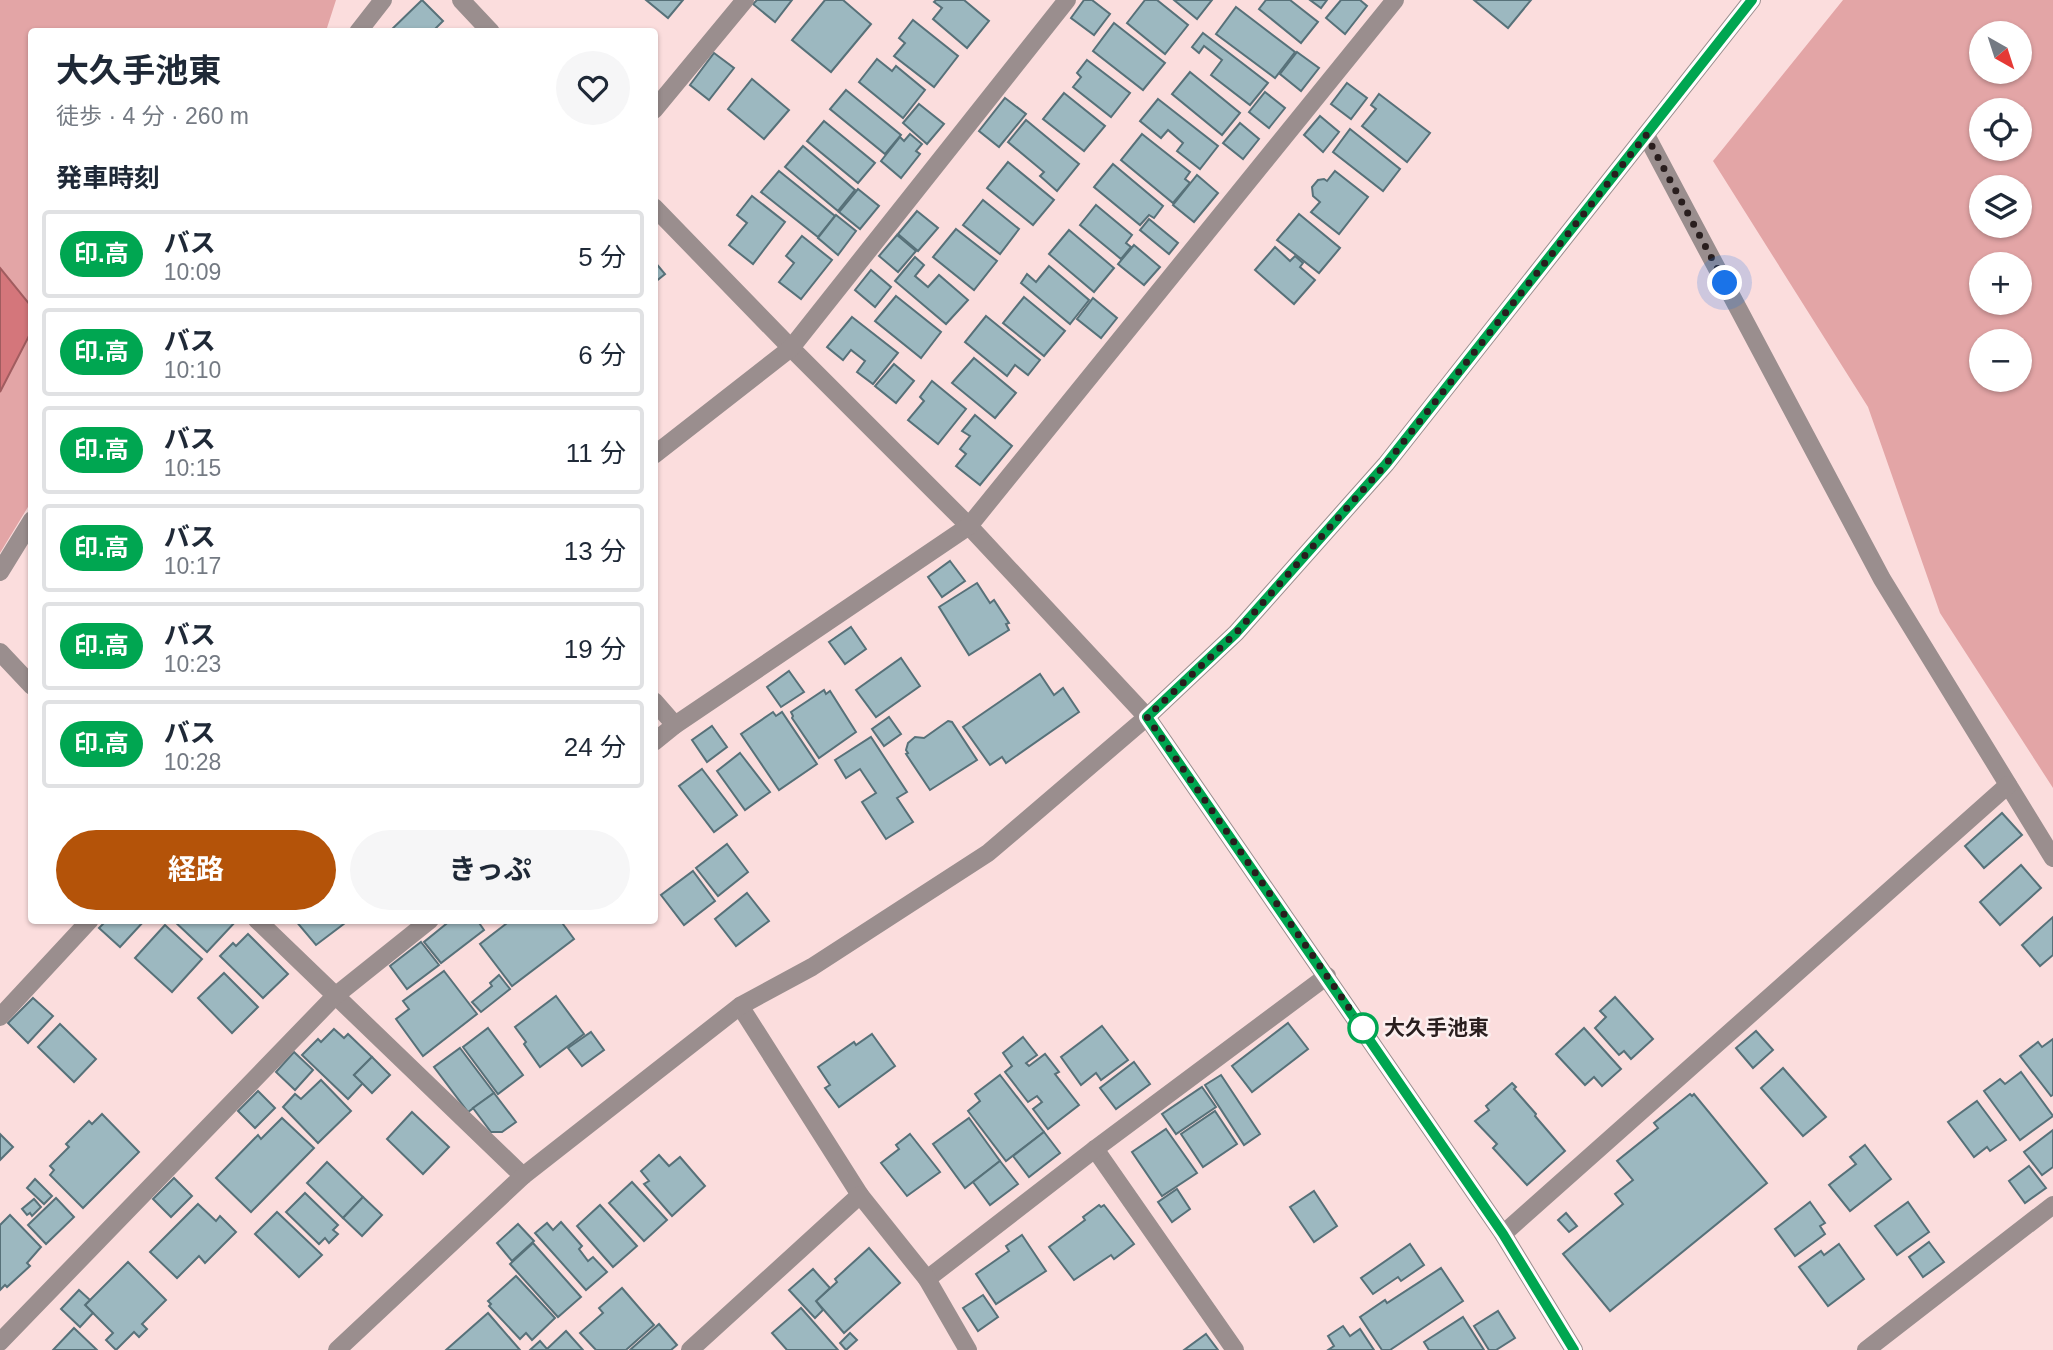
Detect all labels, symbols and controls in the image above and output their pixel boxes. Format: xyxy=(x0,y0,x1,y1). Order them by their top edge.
north arrow xyxy=(1969,21,2032,84)
map controls xyxy=(1969,21,2032,392)
button: heart xyxy=(556,51,630,125)
text: 大久手池東 xyxy=(56,52,221,89)
button: locate xyxy=(1969,98,2032,161)
text: 徒歩 · 4 分 · 260 m xyxy=(56,103,249,129)
text: 発車時刻 xyxy=(56,163,160,193)
button: layers xyxy=(1969,175,2032,238)
text: バス xyxy=(164,228,216,258)
text: 印.高 xyxy=(74,240,129,267)
text: 5 分 xyxy=(578,242,626,272)
button: + xyxy=(1969,252,2032,315)
text: 10:09 xyxy=(164,259,221,285)
your location xyxy=(1707,265,1742,300)
text: バス xyxy=(164,326,216,356)
button: − xyxy=(1969,329,2032,392)
text: 印.高 xyxy=(74,338,129,365)
text: 6 分 xyxy=(578,340,626,370)
text: 10:10 xyxy=(164,357,221,383)
text: バス xyxy=(164,424,216,454)
text: 印.高 xyxy=(74,436,129,463)
text: 11 分 xyxy=(566,438,626,468)
text: 10:15 xyxy=(164,455,221,481)
text: バス xyxy=(164,522,216,552)
text: 印.高 xyxy=(74,534,129,561)
text: 13 分 xyxy=(564,536,626,566)
text: 10:17 xyxy=(164,553,221,579)
text: バス xyxy=(164,620,216,650)
text: 印.高 xyxy=(74,632,129,659)
text: 19 分 xyxy=(564,634,626,664)
text: 10:23 xyxy=(164,651,221,677)
text: バス xyxy=(164,718,216,748)
text: 印.高 xyxy=(74,730,129,757)
text: 24 分 xyxy=(564,732,626,762)
text: 10:28 xyxy=(164,749,221,775)
button: 経路 xyxy=(56,830,336,910)
button: きっぷ xyxy=(350,830,630,910)
marker: 大久手池東 xyxy=(1348,1013,1378,1043)
place label: 大久手池東 xyxy=(1384,1016,1489,1039)

